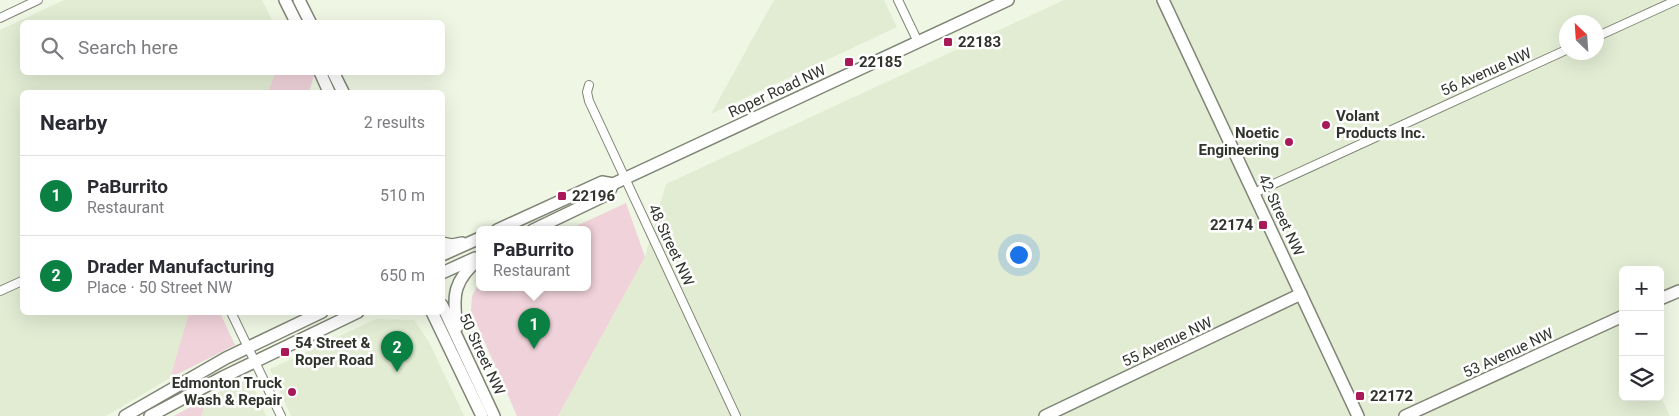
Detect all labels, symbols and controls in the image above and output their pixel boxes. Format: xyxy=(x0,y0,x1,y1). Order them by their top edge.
north arrow xyxy=(1559,15,1604,60)
search box xyxy=(20,20,445,75)
place label: 22183 xyxy=(958,33,1001,51)
icon: search xyxy=(38,34,66,62)
text: Search here xyxy=(78,36,178,59)
marker: 22183 xyxy=(942,36,954,48)
street label: 56 Avenue NW xyxy=(1438,44,1534,100)
place label: 22185 xyxy=(859,53,902,71)
marker: 22185 xyxy=(843,56,855,68)
street label: Roper Road NW xyxy=(726,61,828,121)
place label: Volant Products Inc. xyxy=(1336,107,1426,142)
text: Nearby xyxy=(40,111,107,135)
text: 2 results xyxy=(364,113,425,132)
marker: Volant Products Inc. xyxy=(1320,119,1332,131)
place label: Noetic Engineering xyxy=(1199,124,1279,159)
marker: Noetic Engineering xyxy=(1283,136,1295,148)
street label: 42 Street NW xyxy=(1254,171,1308,259)
text: PaBurrito xyxy=(87,175,168,198)
text: 1 xyxy=(51,186,61,205)
text: 510 m xyxy=(380,186,425,205)
place label: 22196 xyxy=(572,187,615,205)
marker: 22196 xyxy=(556,190,568,202)
text: Restaurant xyxy=(87,198,164,217)
street label: 48 Street NW xyxy=(644,201,698,289)
place label: 22174 xyxy=(1210,216,1253,234)
marker: 22174 xyxy=(1257,219,1269,231)
popup xyxy=(476,226,591,291)
text: PaBurrito xyxy=(493,238,574,261)
your location xyxy=(1006,242,1032,268)
text: Drader Manufacturing xyxy=(87,255,274,278)
text: Restaurant xyxy=(493,261,570,280)
text: 2 xyxy=(51,266,61,285)
text: 650 m xyxy=(380,266,425,285)
map controls xyxy=(1619,266,1664,401)
button: + xyxy=(1619,266,1664,311)
text: Place · 50 Street NW xyxy=(87,278,232,297)
pin: 1 xyxy=(518,308,550,349)
street label: 50 Street NW xyxy=(455,310,509,398)
button: − xyxy=(1619,311,1664,356)
street label: 55 Avenue NW xyxy=(1119,313,1215,371)
street label: 53 Avenue NW xyxy=(1460,324,1556,382)
pin: 2 xyxy=(381,331,413,372)
place label: 54 Street & Roper Road xyxy=(295,334,373,369)
marker: 54 Street & Roper Road xyxy=(279,346,291,358)
button: layers xyxy=(1619,356,1664,401)
place label: Edmonton Truck Wash & Repair xyxy=(172,374,283,409)
marker: Edmonton Truck Wash & Repair xyxy=(286,386,298,398)
place label: 22172 xyxy=(1370,387,1413,405)
marker: 22172 xyxy=(1354,390,1366,402)

